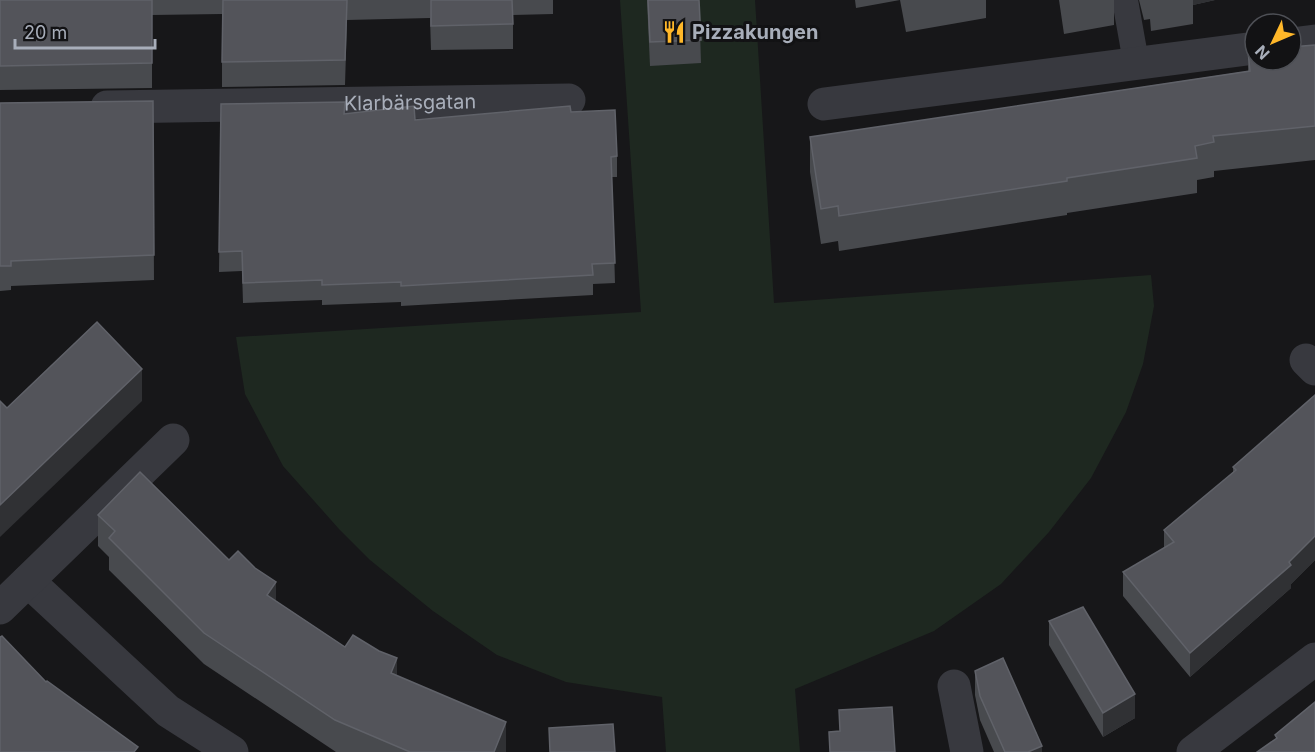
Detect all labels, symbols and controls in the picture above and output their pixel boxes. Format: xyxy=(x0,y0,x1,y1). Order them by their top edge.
scale bar xyxy=(15,12,154,50)
north arrow xyxy=(1243,12,1303,72)
restaurant icon: Pizzakungen xyxy=(661,19,687,45)
place label: Pizzakungen xyxy=(692,20,818,44)
text: 20 m xyxy=(24,22,67,43)
text: N xyxy=(1251,41,1274,64)
street label: Klarbärsgatan xyxy=(344,89,476,115)

